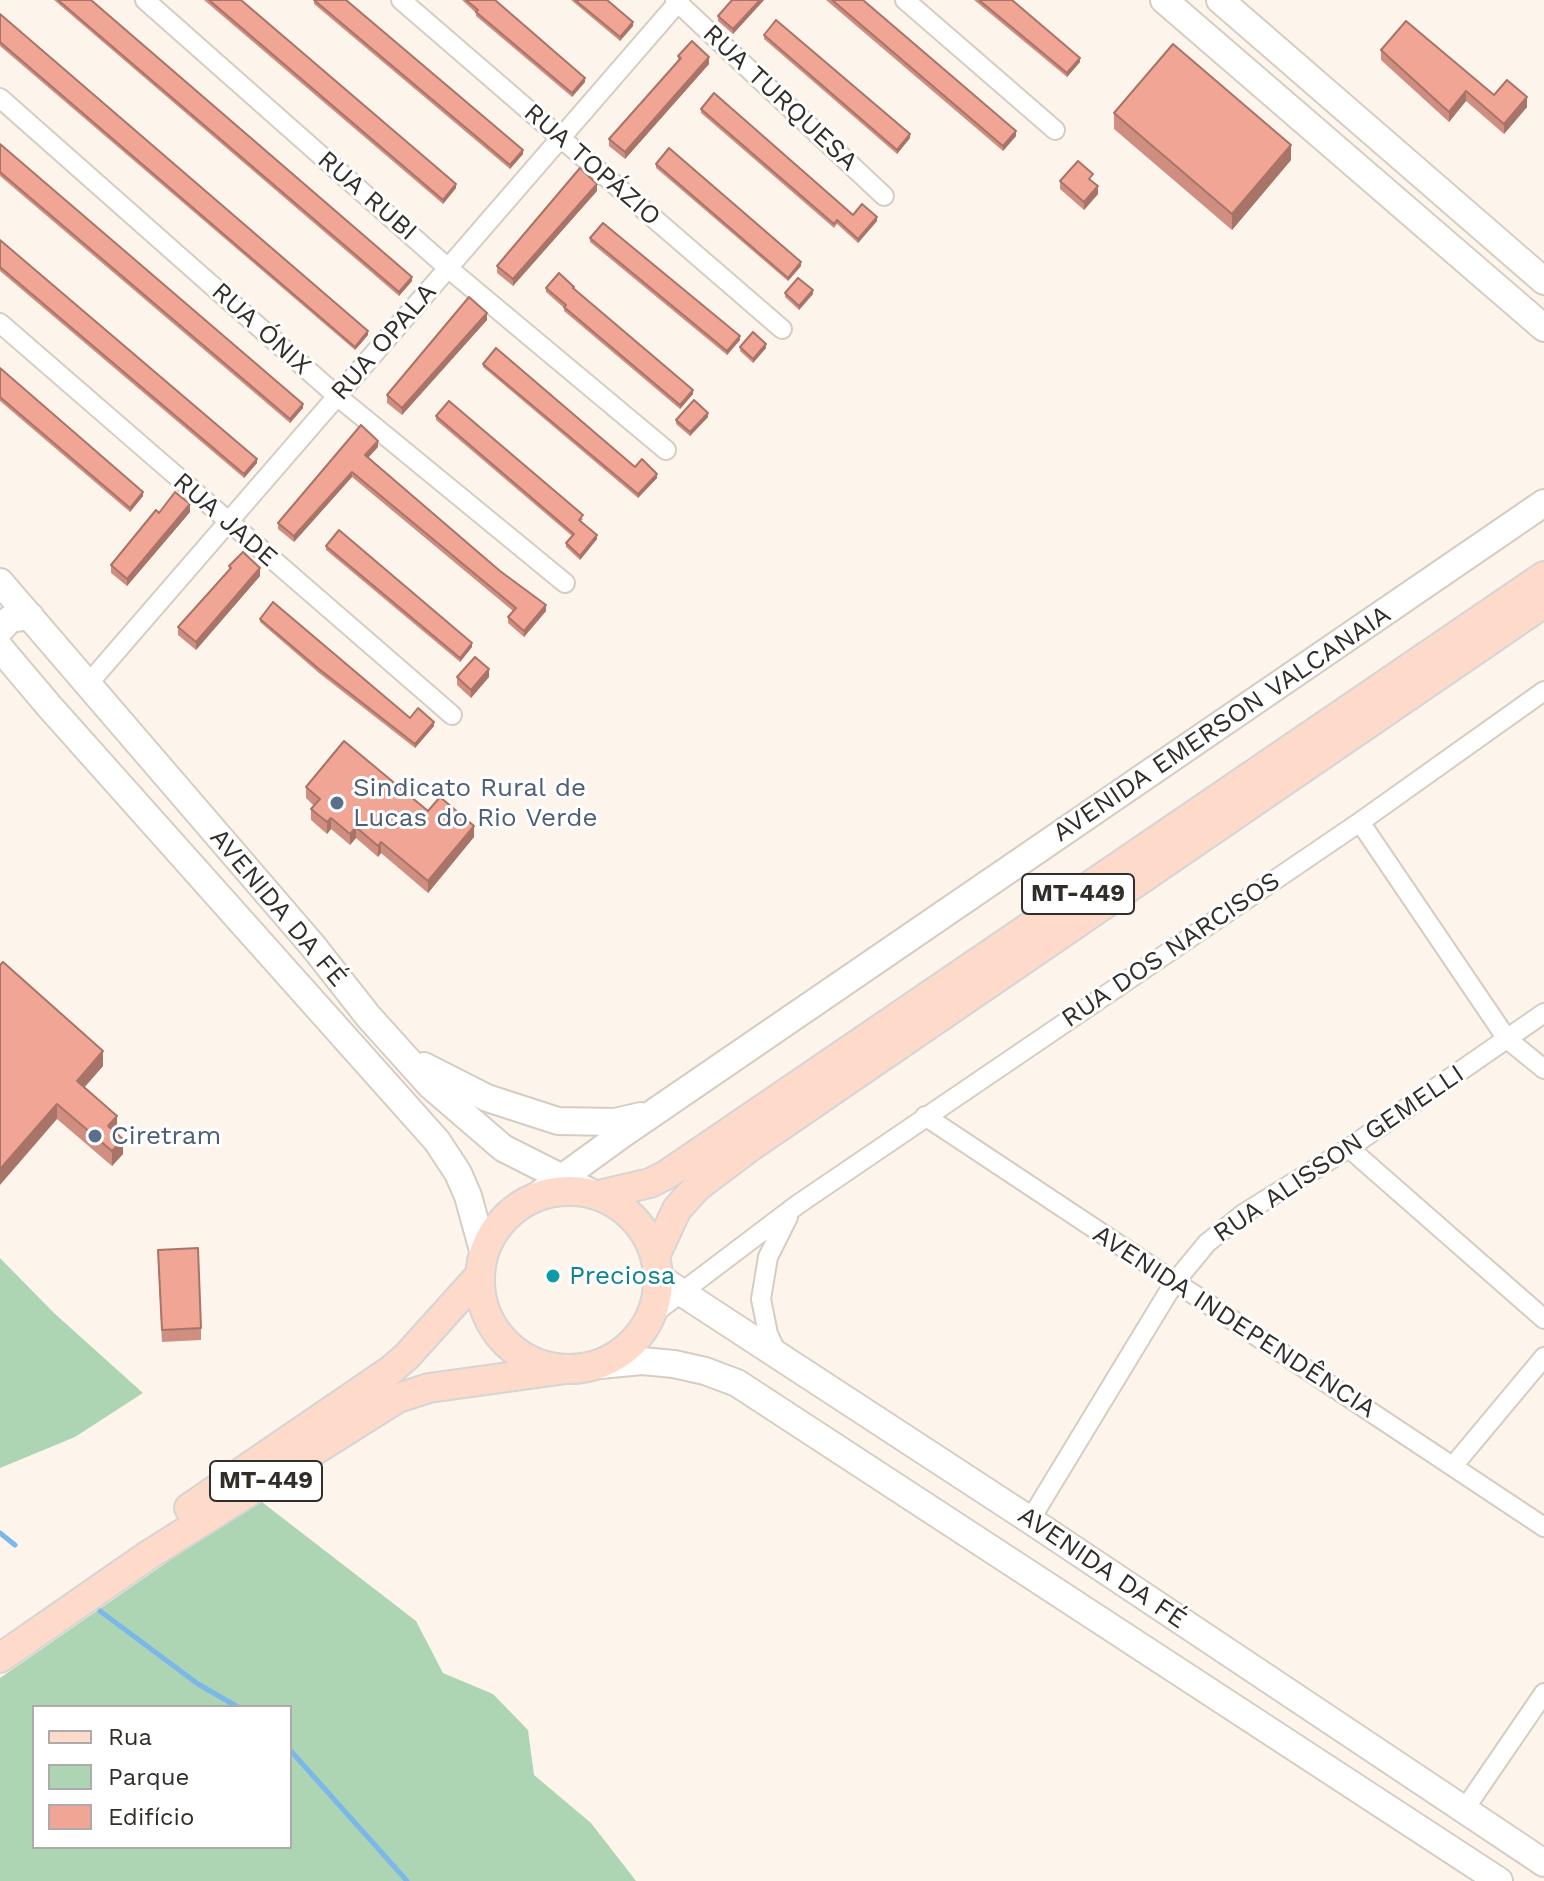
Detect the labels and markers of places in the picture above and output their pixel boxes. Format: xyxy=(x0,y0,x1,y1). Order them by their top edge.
place label: Sindicato Rural de Lucas do Rio Verde xyxy=(353,772,598,834)
marker: Sindicato Rural de Lucas do Rio Verde xyxy=(328,794,346,812)
place label: Ciretram xyxy=(111,1120,221,1152)
marker: Ciretram xyxy=(86,1127,104,1145)
place label: Preciosa xyxy=(569,1260,676,1292)
marker: Preciosa xyxy=(544,1267,562,1285)

